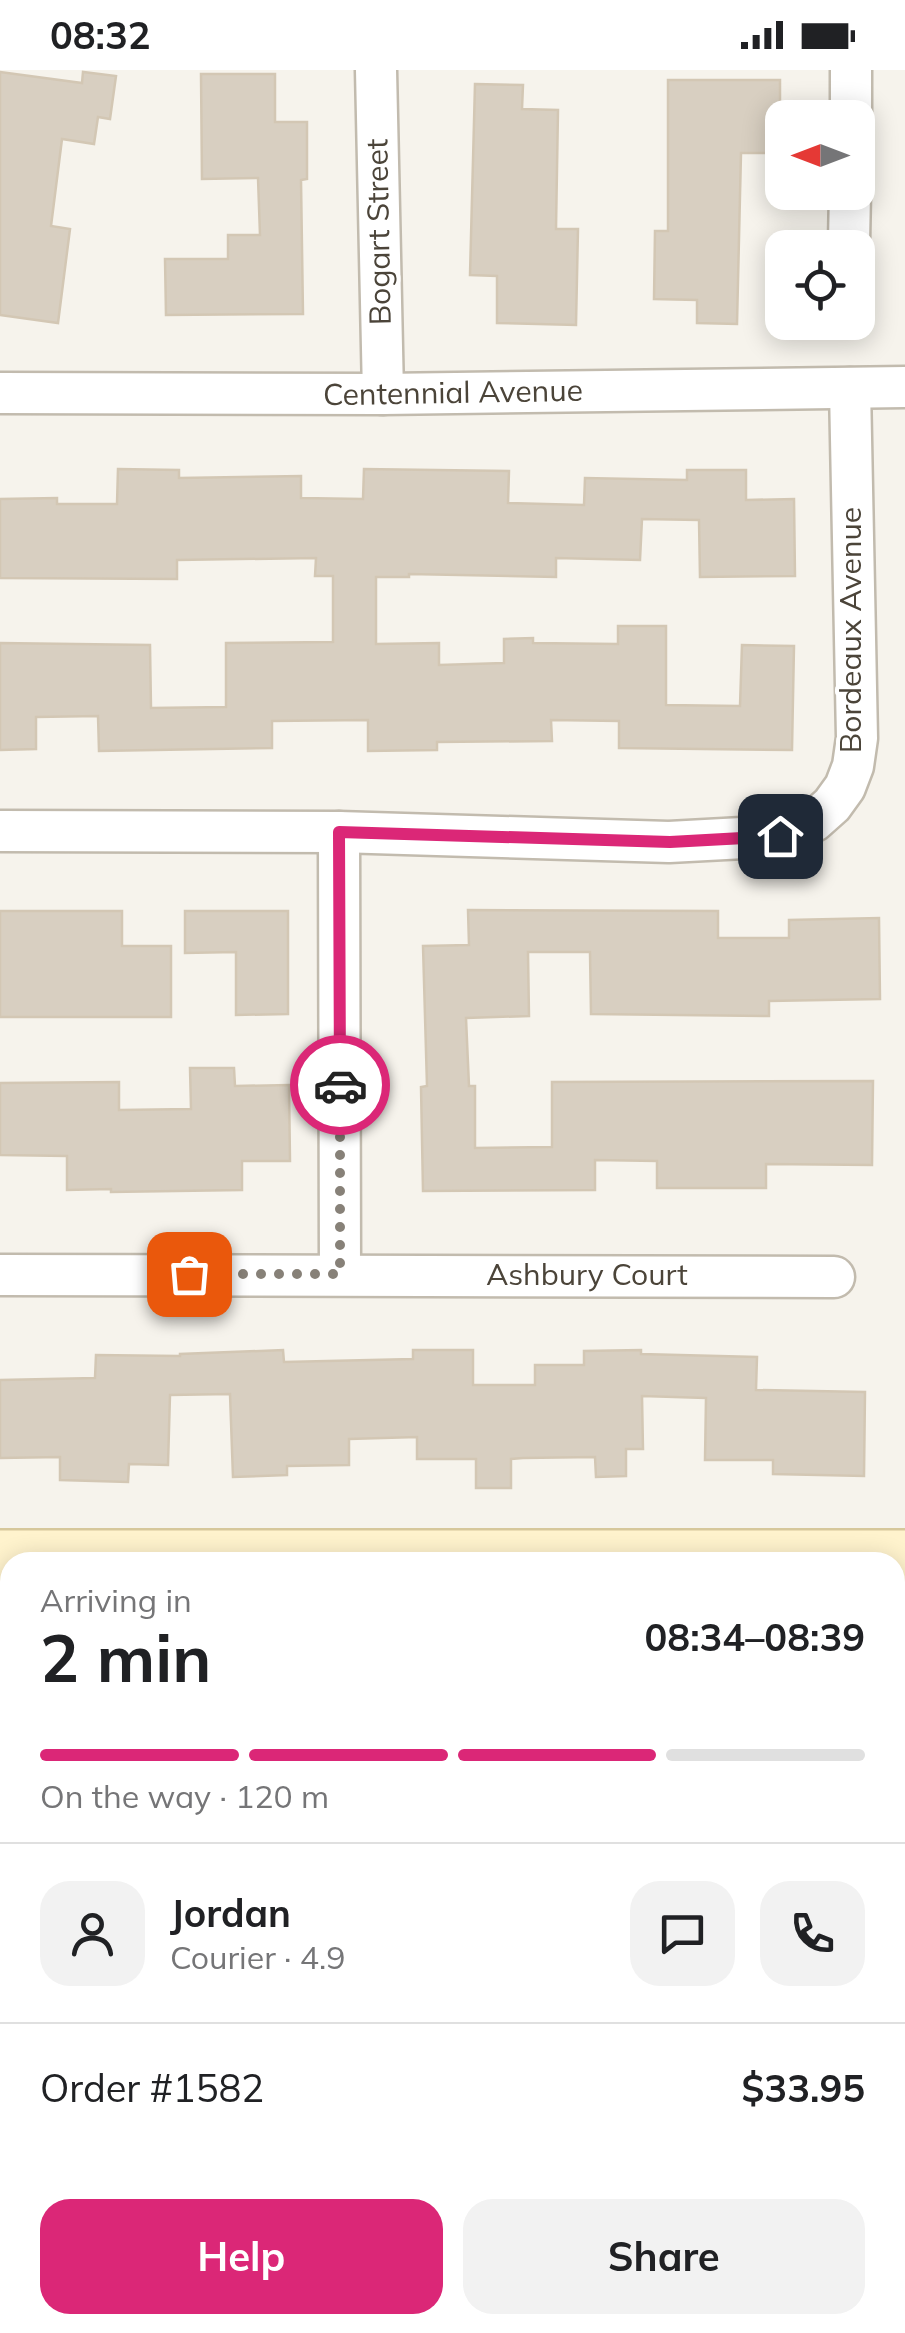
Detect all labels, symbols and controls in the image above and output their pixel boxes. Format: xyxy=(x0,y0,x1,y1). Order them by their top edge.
text: 08:32 xyxy=(50,11,151,59)
north arrow xyxy=(765,100,875,210)
map controls xyxy=(765,100,875,340)
street label: Bogart Street xyxy=(357,138,399,326)
button: locate xyxy=(765,230,875,340)
street label: Centennial Avenue xyxy=(323,371,583,413)
street label: Bordeaux Avenue xyxy=(831,507,869,753)
pin xyxy=(738,794,823,879)
icon: home xyxy=(753,809,808,864)
courier xyxy=(290,1035,390,1135)
icon: car xyxy=(313,1058,368,1113)
pin xyxy=(147,1232,232,1317)
icon: bag xyxy=(162,1247,217,1302)
street label: Ashbury Court xyxy=(486,1255,688,1293)
text: Arriving in xyxy=(40,1580,192,1620)
text: 08:34–08:39 xyxy=(645,1613,865,1661)
text: 2 min xyxy=(40,1617,211,1698)
text: On the way · 120 m xyxy=(40,1776,329,1816)
button: person xyxy=(40,1881,145,1986)
button: chat xyxy=(630,1881,735,1986)
button: phone xyxy=(760,1881,865,1986)
text: Jordan xyxy=(170,1889,291,1937)
text: Courier · 4.9 xyxy=(170,1937,346,1977)
text: Order #1582 xyxy=(40,2064,264,2112)
text: $33.95 xyxy=(742,2064,865,2112)
button: Help xyxy=(40,2199,443,2314)
button: Share xyxy=(463,2199,865,2314)

